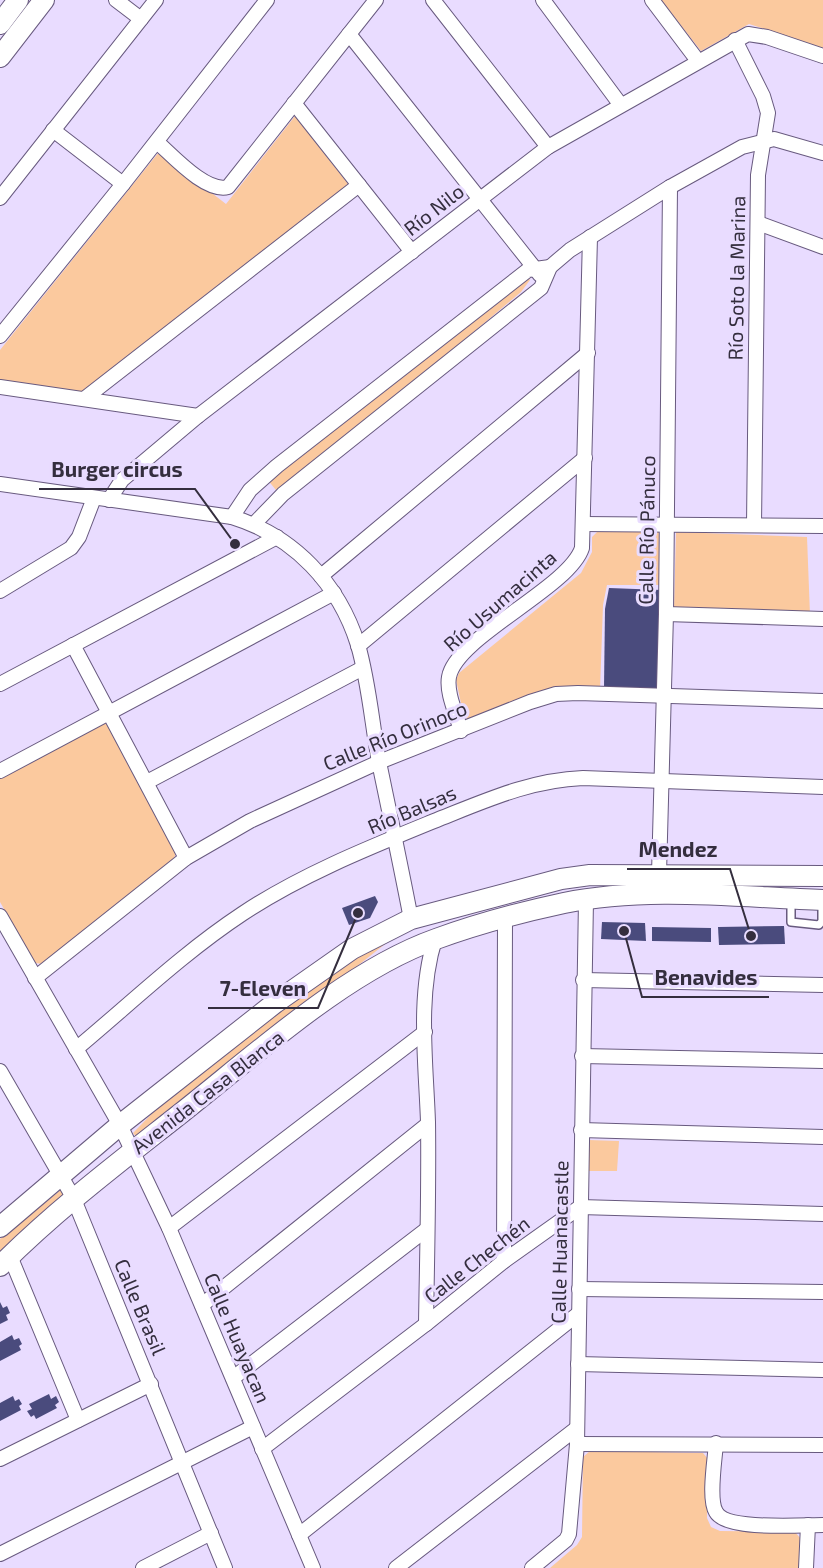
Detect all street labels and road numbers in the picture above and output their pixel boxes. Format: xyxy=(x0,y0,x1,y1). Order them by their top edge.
street label: Río Nilo xyxy=(399,178,468,240)
street label: Río Soto la Marina xyxy=(723,195,749,360)
street label: Calle Río Pánuco xyxy=(633,455,659,605)
street label: Río Usumacinta xyxy=(438,545,561,656)
street label: Calle Río Orinoco xyxy=(319,695,470,775)
street label: Río Balsas xyxy=(364,780,459,838)
street label: Avenida Casa Blanca xyxy=(127,1024,288,1158)
street label: Calle Huanacastle xyxy=(546,1160,572,1324)
street label: Calle Chechén xyxy=(419,1211,534,1308)
street label: Calle Brasil xyxy=(110,1255,172,1358)
street label: Calle Huayacan xyxy=(200,1269,276,1406)

